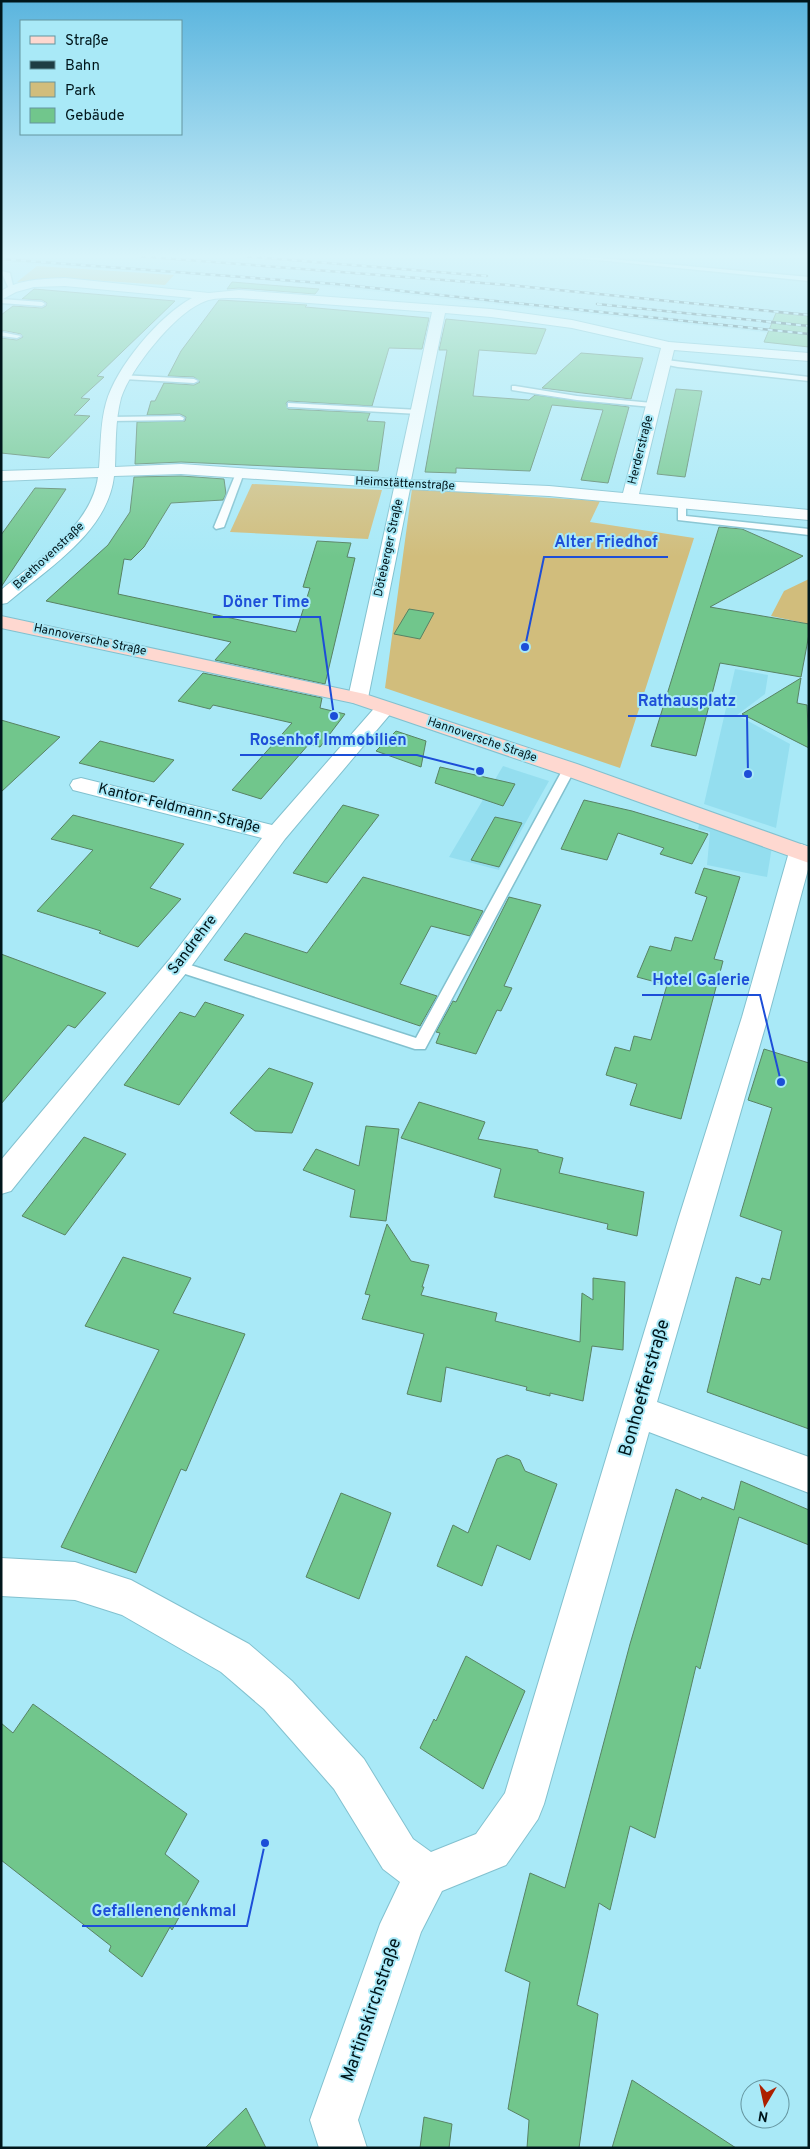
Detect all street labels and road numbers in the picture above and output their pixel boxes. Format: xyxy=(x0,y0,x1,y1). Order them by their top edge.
street label: Herderstraße xyxy=(625,414,657,486)
street label: Heimstättenstraße xyxy=(355,473,455,495)
street label: Döteberger Straße xyxy=(371,498,407,598)
street label: Beethovenstraße xyxy=(10,519,88,593)
street label: Hannoversche Straße xyxy=(32,620,148,660)
street label: Hannoversche Straße xyxy=(425,714,539,766)
street label: Kantor-Feldmann-Straße xyxy=(96,780,262,838)
street label: Sandrehre xyxy=(164,911,222,979)
street label: Bonhoefferstraße xyxy=(614,1317,676,1459)
street label: Martinskirchstraße xyxy=(337,1935,407,2085)

